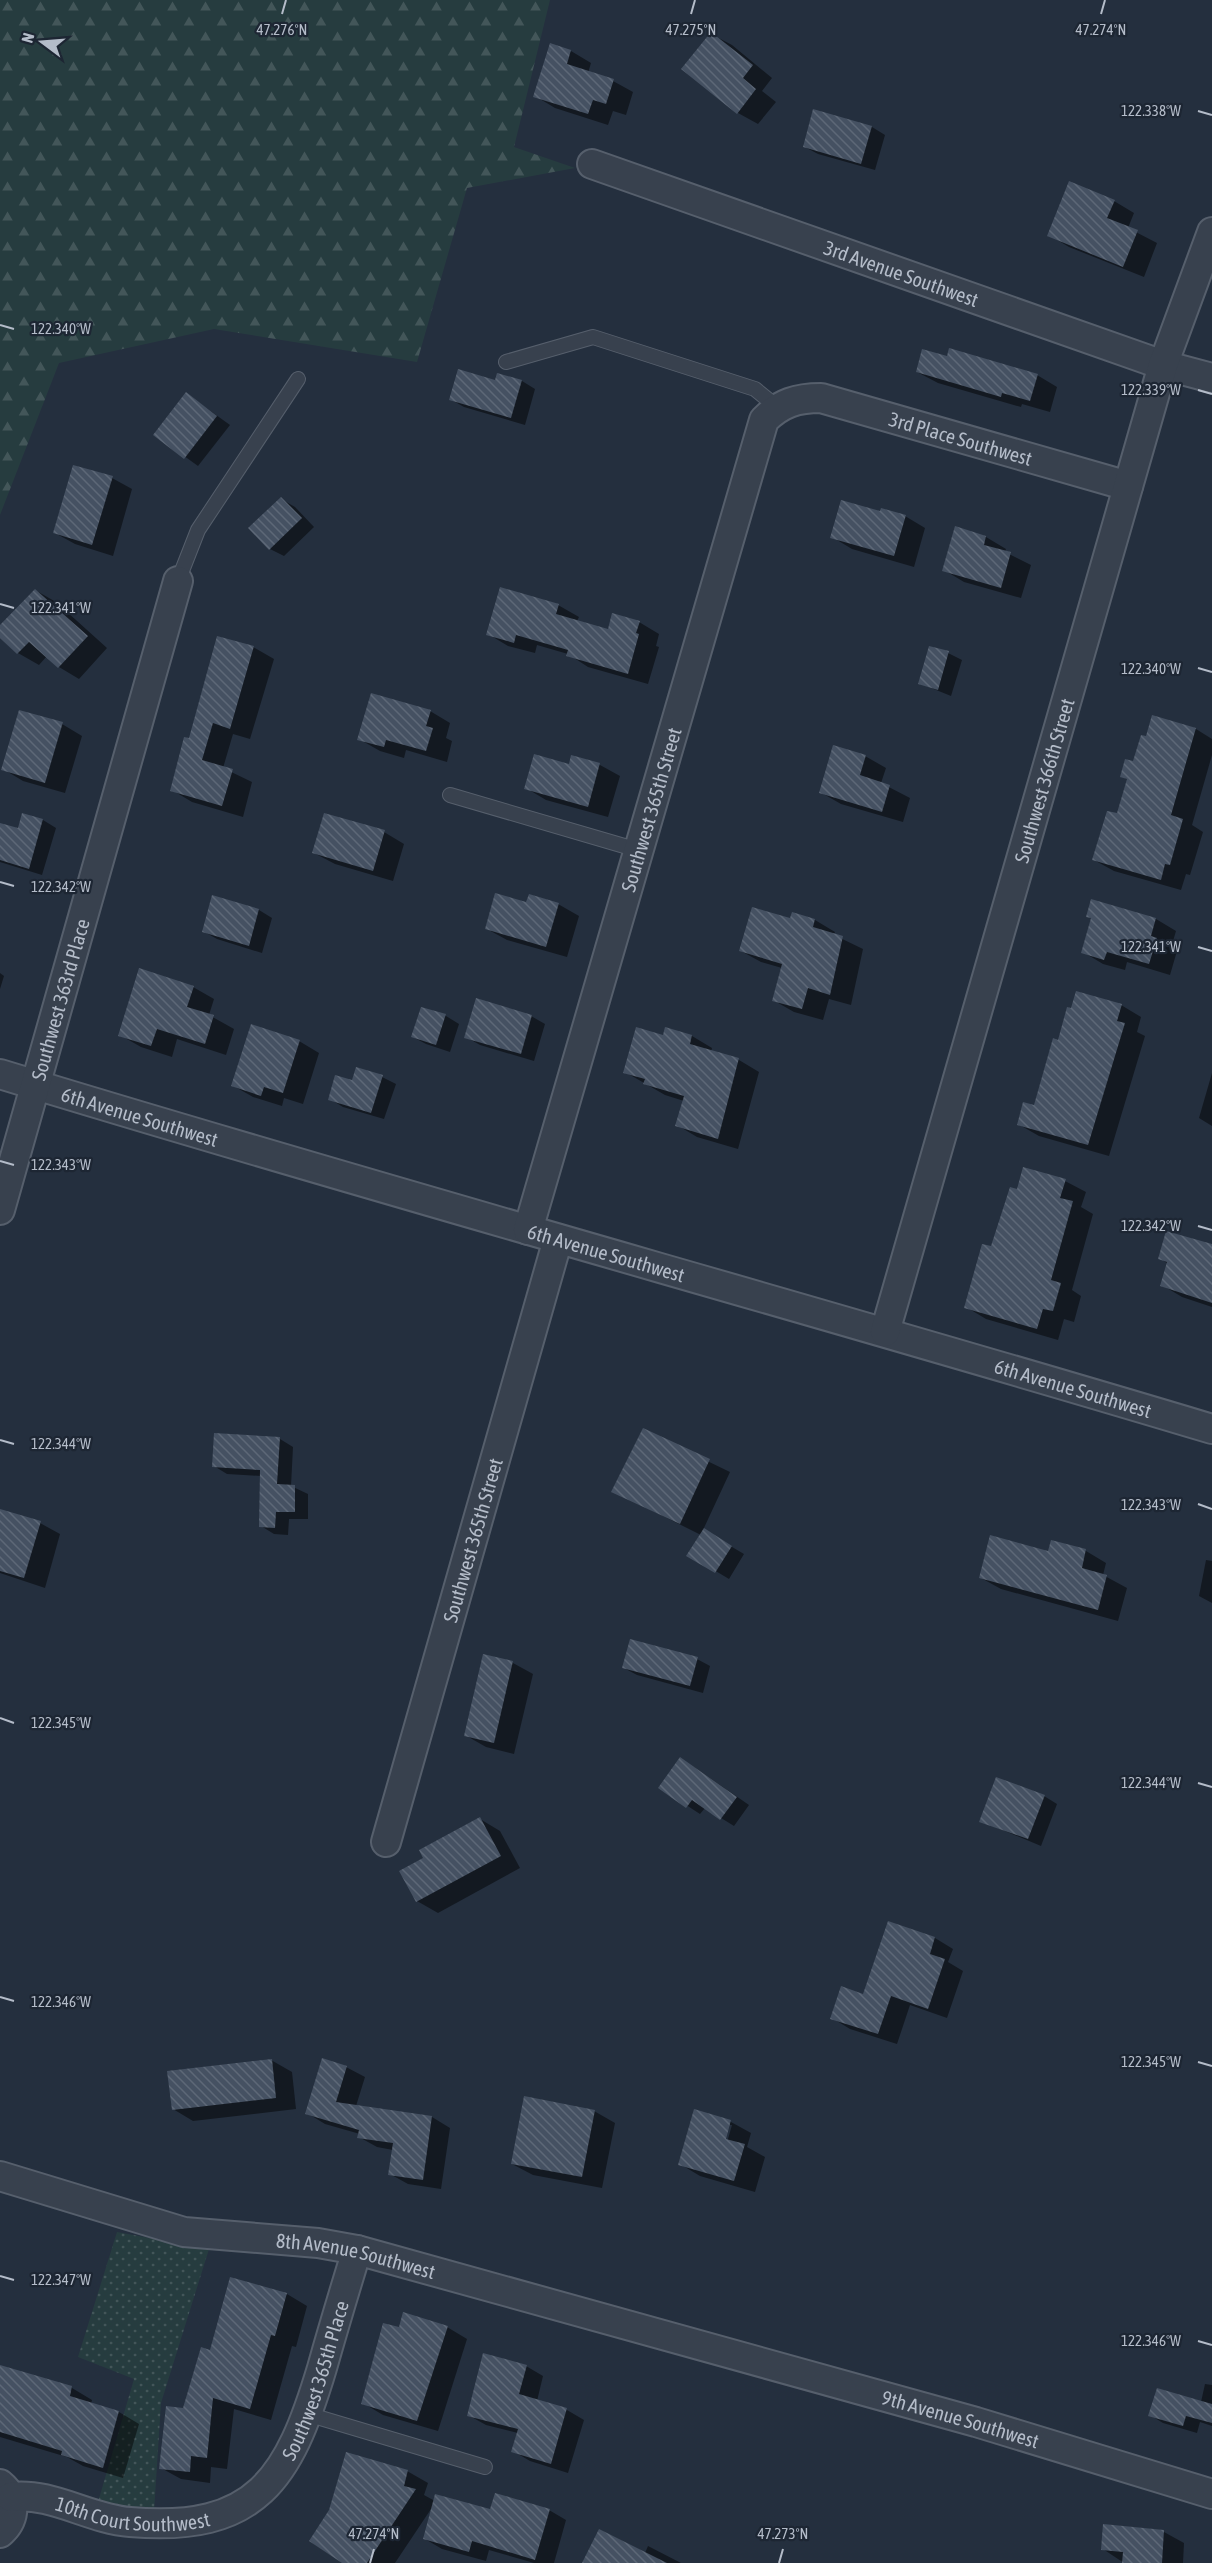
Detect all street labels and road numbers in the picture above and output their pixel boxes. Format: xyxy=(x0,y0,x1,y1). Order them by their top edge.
street label: 3rd Avenue Southwest xyxy=(821,235,982,311)
street label: 3rd Place Southwest xyxy=(886,407,1035,470)
street label: Southwest 366th Street xyxy=(1009,695,1078,865)
street label: Southwest 365th Street xyxy=(616,725,685,894)
street label: Southwest 363rd Place xyxy=(26,916,93,1083)
street label: 6th Avenue Southwest xyxy=(59,1082,221,1150)
street label: 6th Avenue Southwest xyxy=(525,1219,688,1286)
street label: 6th Avenue Southwest xyxy=(992,1354,1154,1422)
street label: Southwest 365th Street xyxy=(438,1455,507,1625)
street label: 8th Avenue Southwest xyxy=(275,2228,438,2283)
street label: Southwest 365th Place xyxy=(276,2298,352,2464)
street label: 9th Avenue Southwest xyxy=(879,2385,1042,2452)
street label: 10th Court Southwest xyxy=(53,2491,212,2535)

